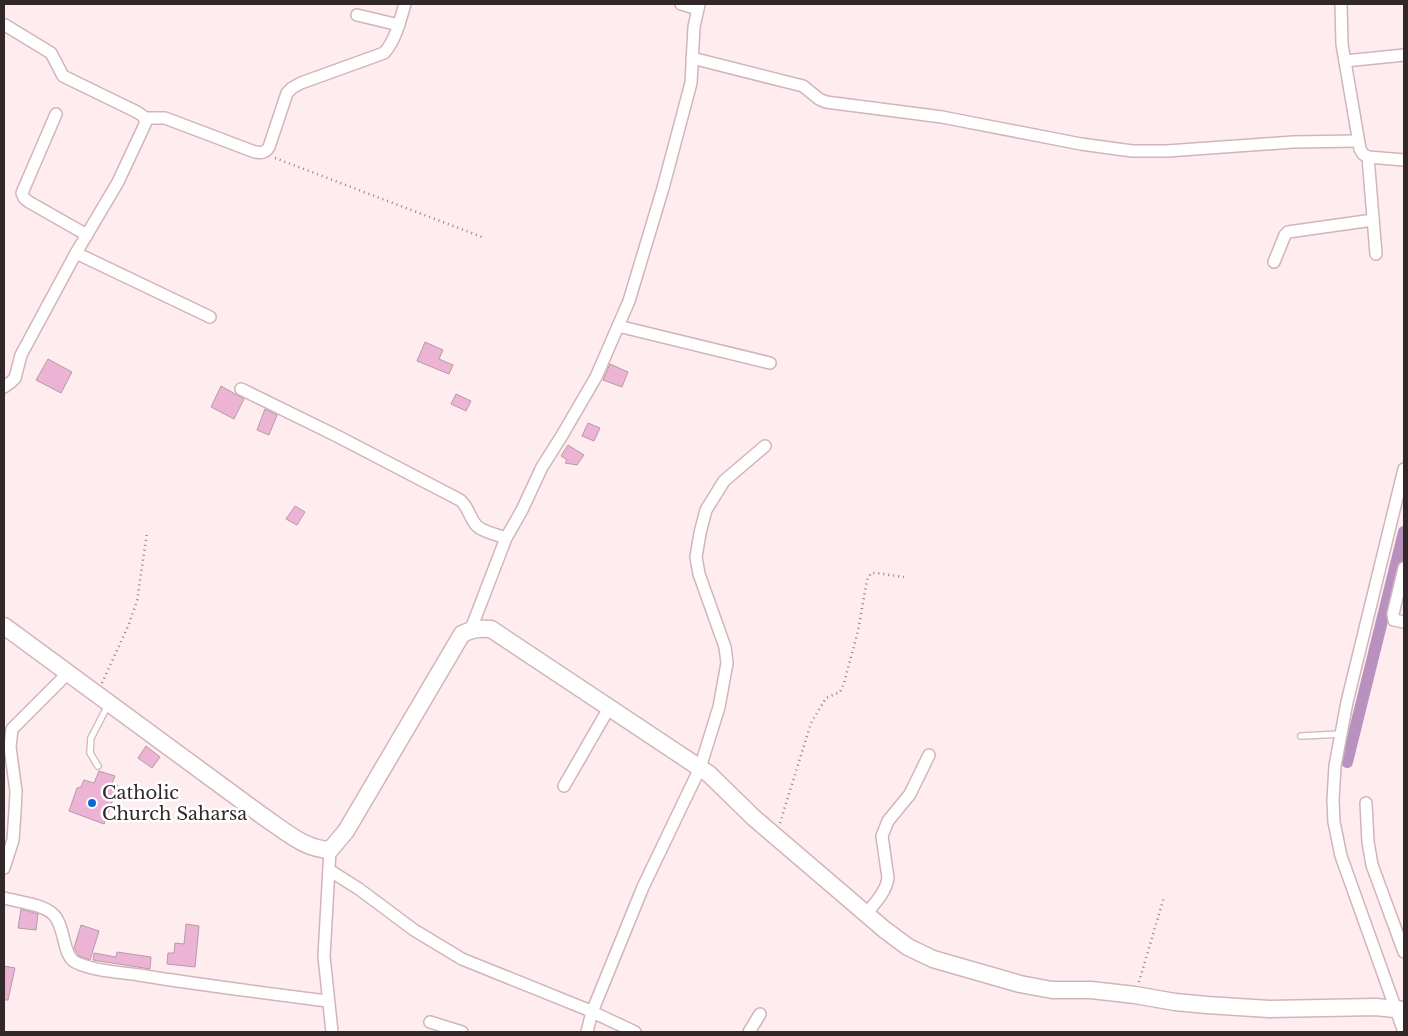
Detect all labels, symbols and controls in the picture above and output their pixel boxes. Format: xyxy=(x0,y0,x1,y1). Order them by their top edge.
place label: Catholic Church Saharsa xyxy=(102,782,247,825)
marker: Catholic Church Saharsa xyxy=(86,797,98,809)

